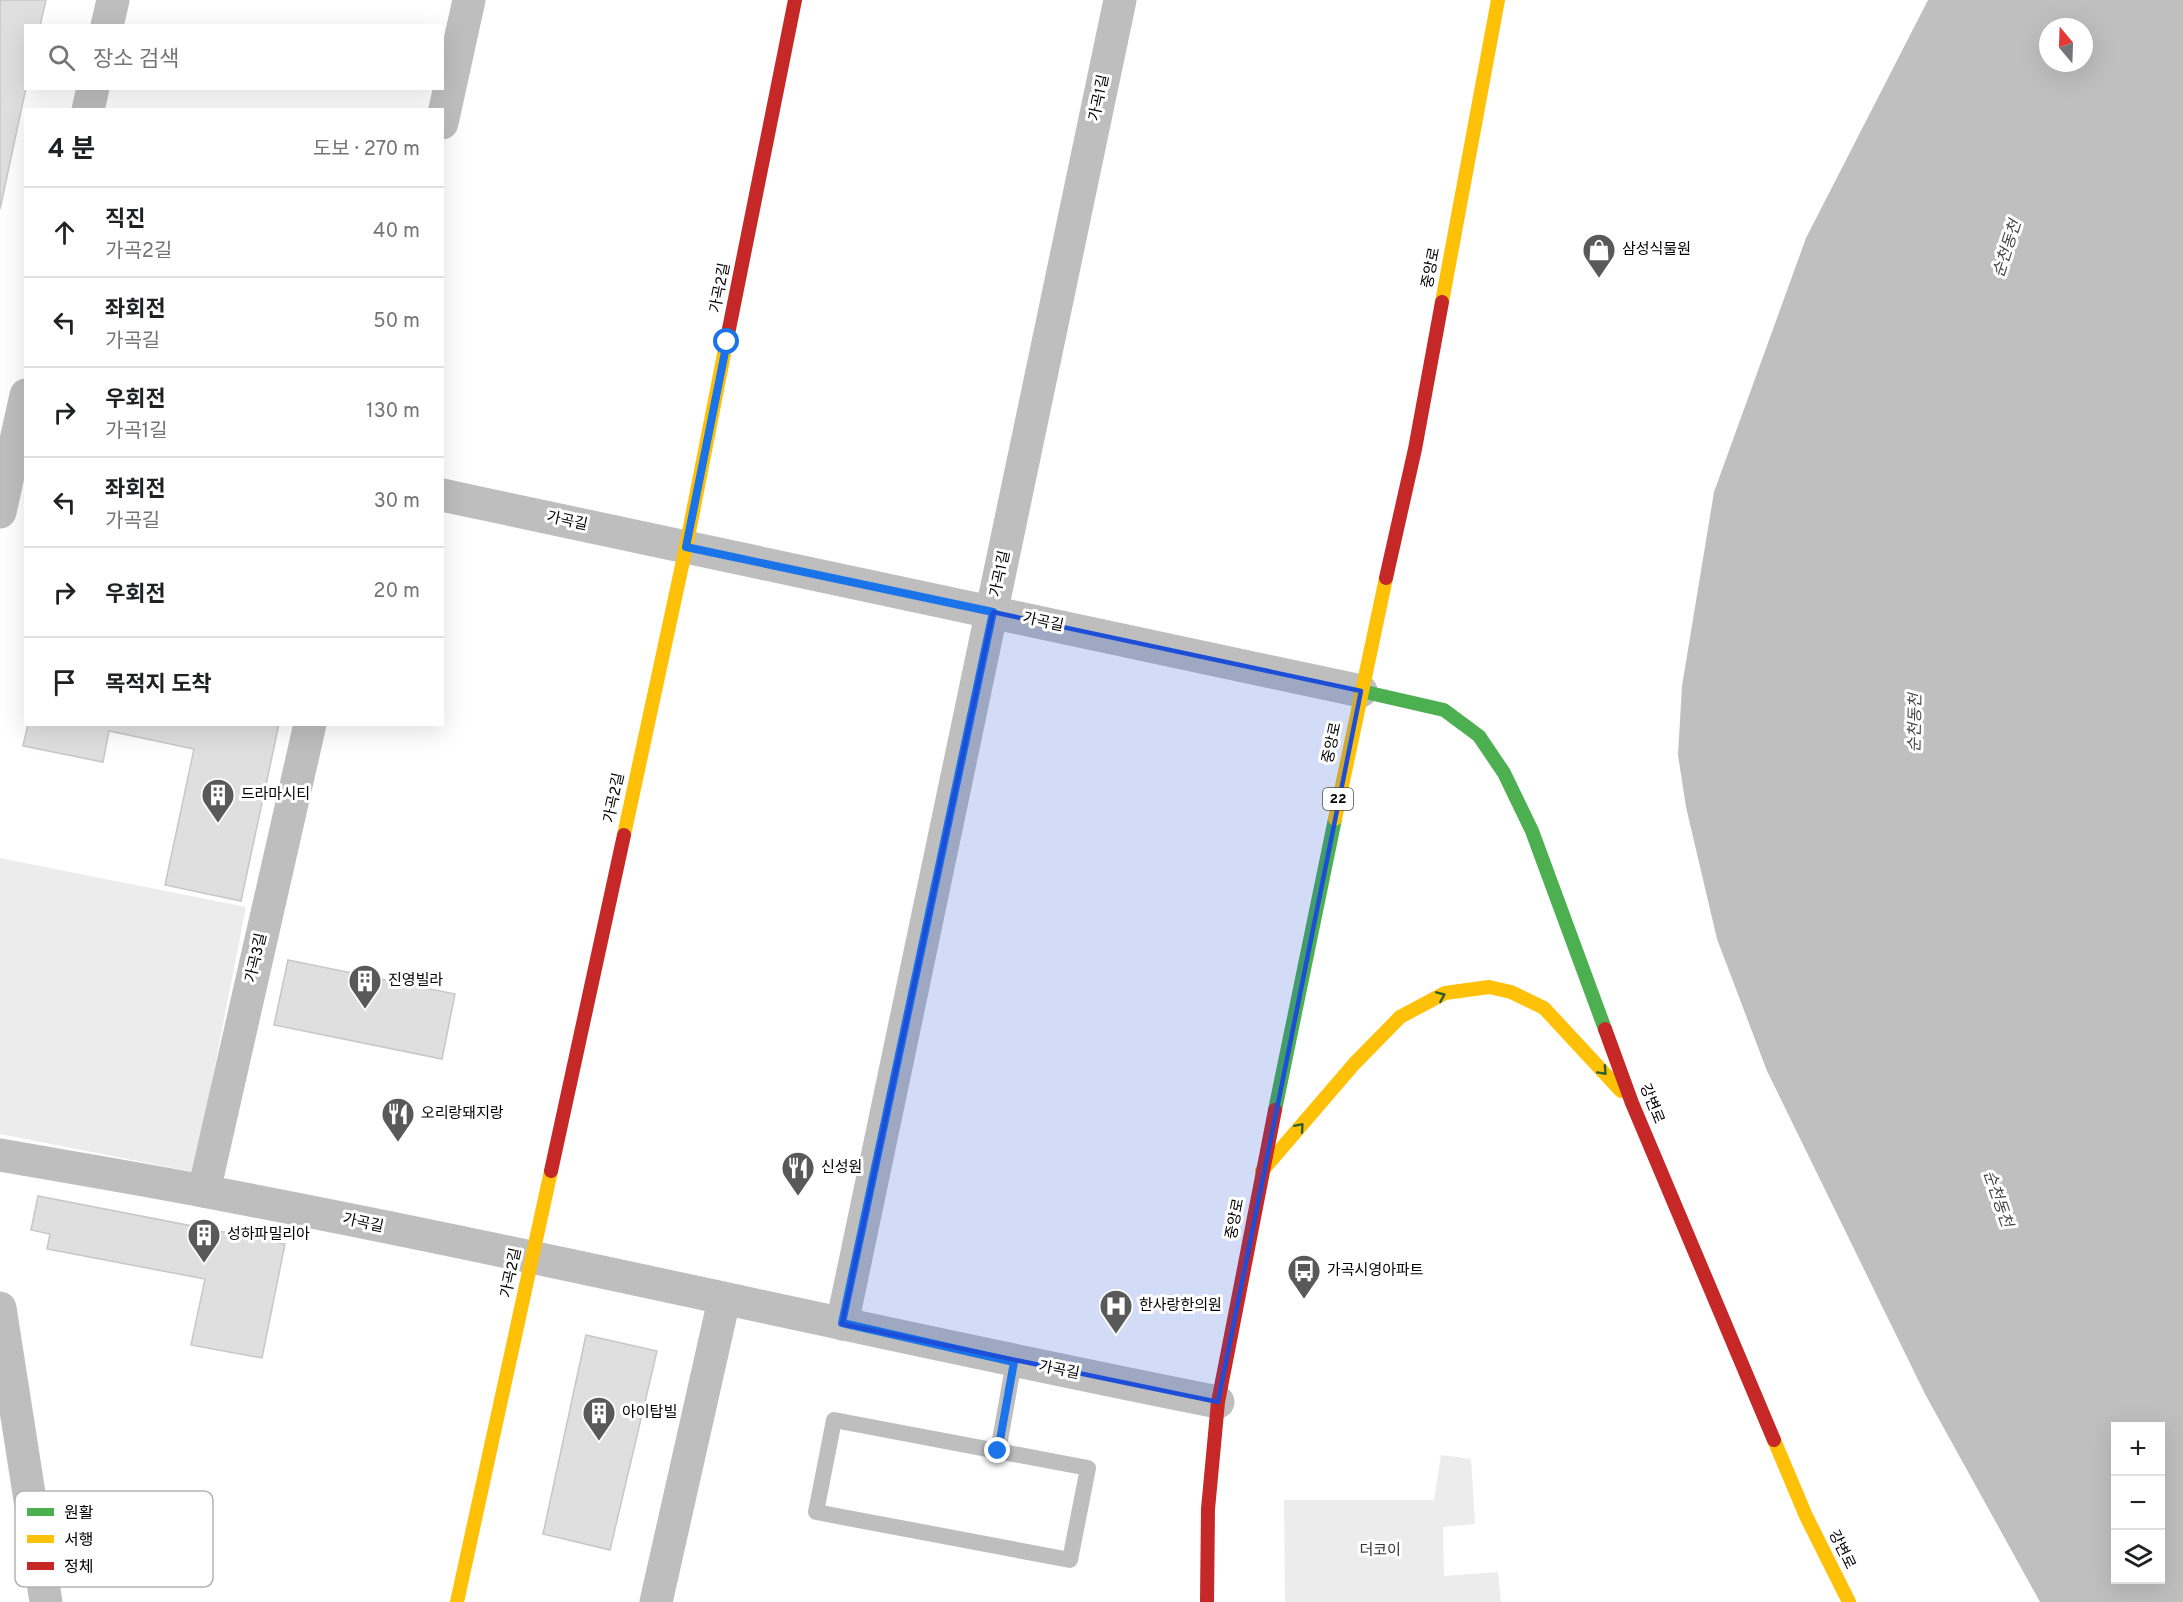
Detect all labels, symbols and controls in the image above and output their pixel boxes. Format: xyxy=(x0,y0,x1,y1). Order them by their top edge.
north arrow xyxy=(2039,18,2093,72)
search box xyxy=(24,24,444,90)
icon: search xyxy=(45,41,78,74)
text: 장소 검색 xyxy=(93,47,179,74)
street label: 가곡1길 xyxy=(1086,73,1114,123)
text: 4 분 xyxy=(48,134,95,167)
text: 도보 · 270 m xyxy=(313,137,420,163)
text: 직진 xyxy=(105,207,145,234)
icon: ahead xyxy=(48,216,81,249)
water label: 순천동천 xyxy=(1989,216,2027,280)
text: 40 m xyxy=(373,219,420,245)
shop icon: 삼성식물원 xyxy=(1581,232,1617,279)
text: 가곡2길 xyxy=(105,239,172,265)
place label: 삼성식물원 xyxy=(1622,241,1691,260)
street label: 중앙로 xyxy=(1419,246,1445,290)
street label: 가곡2길 xyxy=(707,261,735,315)
text: 좌회전 xyxy=(105,297,166,324)
icon: left xyxy=(48,306,81,339)
text: 50 m xyxy=(373,309,420,335)
route start xyxy=(713,328,739,354)
text: 가곡길 xyxy=(105,329,160,355)
text: 우회전 xyxy=(105,387,166,414)
icon: right xyxy=(48,396,81,429)
text: 130 m xyxy=(366,399,420,425)
text: 가곡1길 xyxy=(105,419,168,445)
text: 좌회전 xyxy=(105,477,166,504)
icon: left xyxy=(48,486,81,519)
text: 30 m xyxy=(374,489,420,515)
street label: 가곡길 xyxy=(545,508,589,536)
text: 가곡길 xyxy=(105,509,160,535)
street label: 가곡1길 xyxy=(987,549,1015,599)
icon: right xyxy=(48,576,81,609)
text: 20 m xyxy=(373,579,420,605)
text: 우회전 xyxy=(105,582,166,609)
street label: 가곡길 xyxy=(1021,609,1065,637)
icon: arrive xyxy=(48,666,81,699)
text: 목적지 도착 xyxy=(105,672,212,699)
water label: 순천동천 xyxy=(1905,691,1927,753)
street label: 중앙로 xyxy=(1319,721,1347,765)
street label: 가곡2길 xyxy=(600,771,630,825)
building icon: 드라마시티 xyxy=(200,777,236,824)
place label: 드라마시티 xyxy=(241,786,310,805)
road number: 22 xyxy=(1323,788,1353,810)
street label: 가곡3길 xyxy=(242,931,272,985)
building icon: 진영빌라 xyxy=(347,963,383,1010)
place label: 진영빌라 xyxy=(388,972,443,991)
one-way arrow xyxy=(1435,991,1446,1003)
one-way arrow xyxy=(1596,1065,1607,1075)
street label: 강변로 xyxy=(1634,1081,1668,1127)
restaurant icon: 오리랑돼지랑 xyxy=(380,1096,416,1143)
place label: 오리랑돼지랑 xyxy=(421,1105,504,1124)
one-way arrow xyxy=(1293,1123,1304,1134)
restaurant icon: 신성원 xyxy=(780,1150,816,1197)
place label: 신성원 xyxy=(821,1159,862,1178)
water label: 순천동천 xyxy=(1978,1168,2017,1232)
street label: 중앙로 xyxy=(1223,1197,1249,1241)
street label: 가곡길 xyxy=(341,1210,385,1238)
building icon: 성하파밀리아 xyxy=(186,1217,222,1264)
place label: 성하파밀리아 xyxy=(227,1226,310,1245)
street label: 가곡2길 xyxy=(497,1246,527,1300)
bus stop icon: 가곡시영아파트 xyxy=(1286,1253,1322,1300)
place label: 가곡시영아파트 xyxy=(1327,1262,1424,1281)
hospital icon: 한사랑한의원 xyxy=(1098,1288,1134,1335)
place label: 한사랑한의원 xyxy=(1139,1297,1222,1316)
street label: 가곡길 xyxy=(1037,1358,1081,1384)
building icon: 아이탑빌 xyxy=(581,1395,617,1442)
place label: 아이탑빌 xyxy=(622,1404,677,1423)
map controls xyxy=(2111,1422,2165,1584)
button: + xyxy=(2111,1422,2165,1476)
route end xyxy=(984,1437,1010,1463)
button: − xyxy=(2111,1476,2165,1530)
legend xyxy=(15,1491,213,1587)
text: 원활 xyxy=(64,1504,94,1524)
street label: 강변로 xyxy=(1823,1527,1859,1573)
button: layers xyxy=(2111,1530,2165,1584)
text: 서행 xyxy=(64,1531,93,1551)
park label: 더코이 xyxy=(1359,1542,1401,1561)
text: 정체 xyxy=(64,1558,93,1578)

